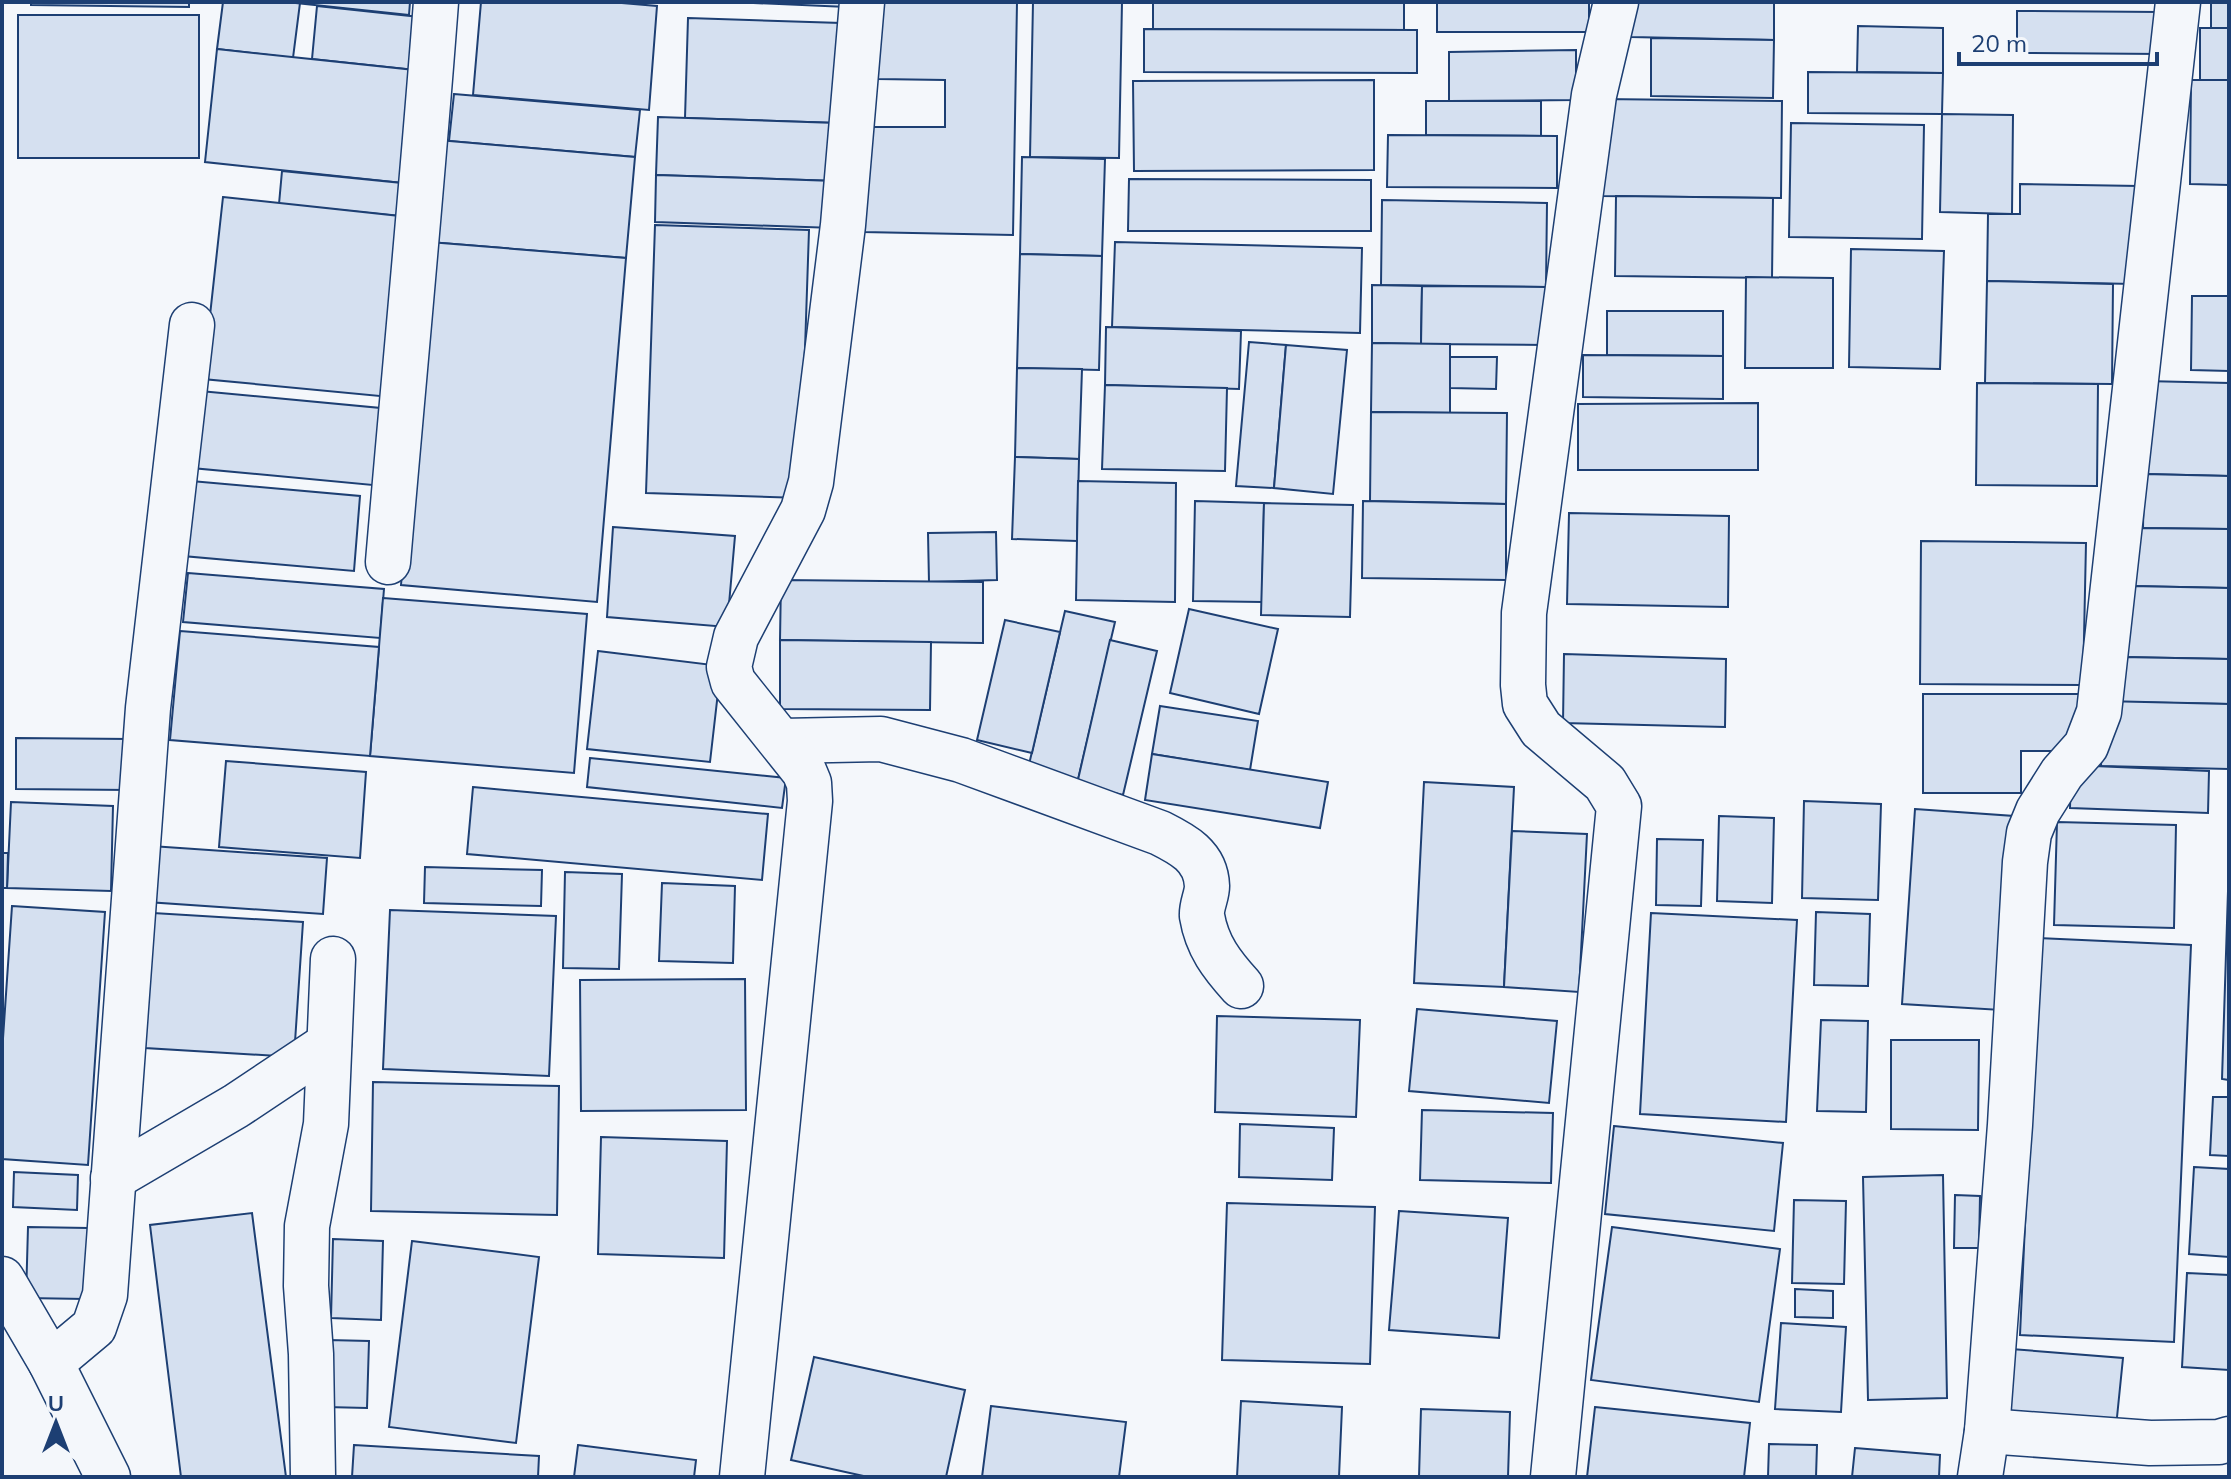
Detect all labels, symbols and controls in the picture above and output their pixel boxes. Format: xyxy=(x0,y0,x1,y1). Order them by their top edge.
scale bar xyxy=(1959,16,2157,66)
text: 20 m xyxy=(1971,28,2027,58)
north arrow xyxy=(16,1383,96,1463)
text: U xyxy=(48,1389,64,1417)

